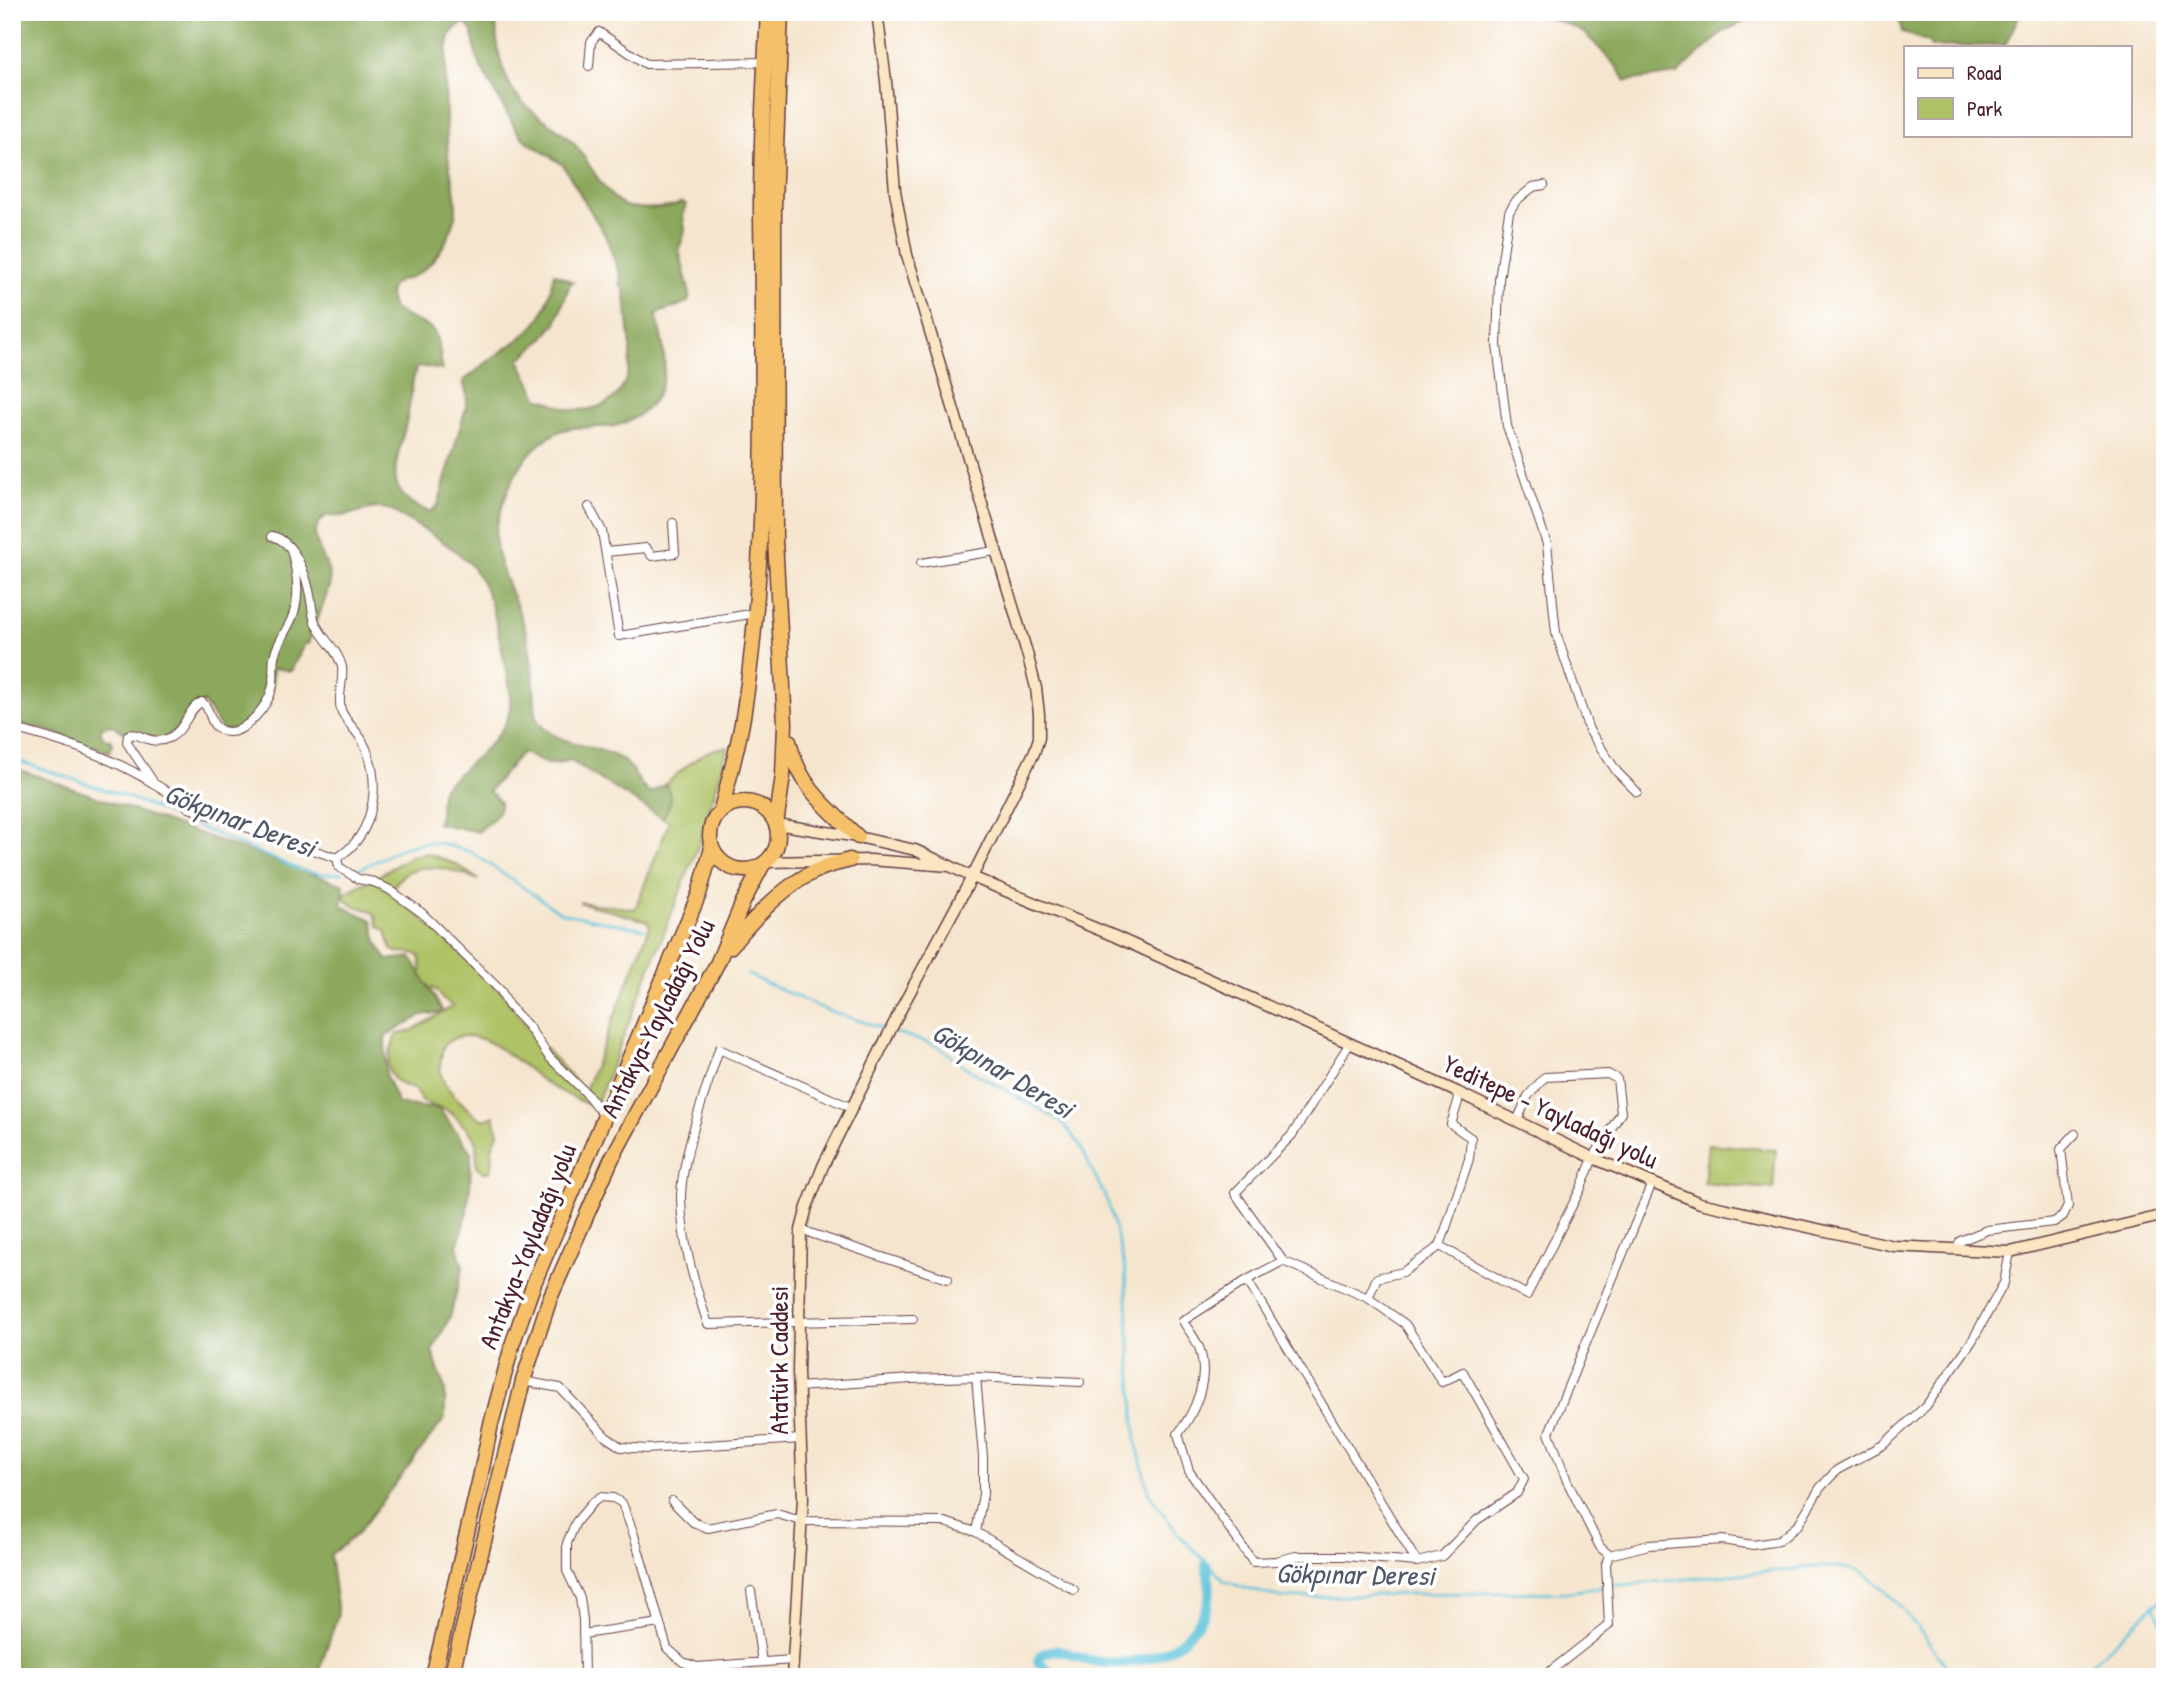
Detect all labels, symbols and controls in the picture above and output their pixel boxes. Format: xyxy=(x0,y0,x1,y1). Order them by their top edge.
legend xyxy=(1904,46,2132,136)
text: Road xyxy=(1967,58,2001,87)
text: Park xyxy=(1967,94,2002,123)
water label: Gökpınar Deresi xyxy=(159,774,324,867)
street label: Antakya-Yayladağı Yolu xyxy=(592,913,722,1123)
water label: Gökpınar Deresi xyxy=(925,1013,1083,1129)
street label: Yeditepe - Yayladağı yolu xyxy=(1438,1046,1664,1176)
street label: Antakya-Yayladağı yolu xyxy=(470,1138,584,1354)
street label: Atatürk Caddesi xyxy=(761,1286,796,1434)
water label: Gökpınar Deresi xyxy=(1275,1554,1437,1594)

